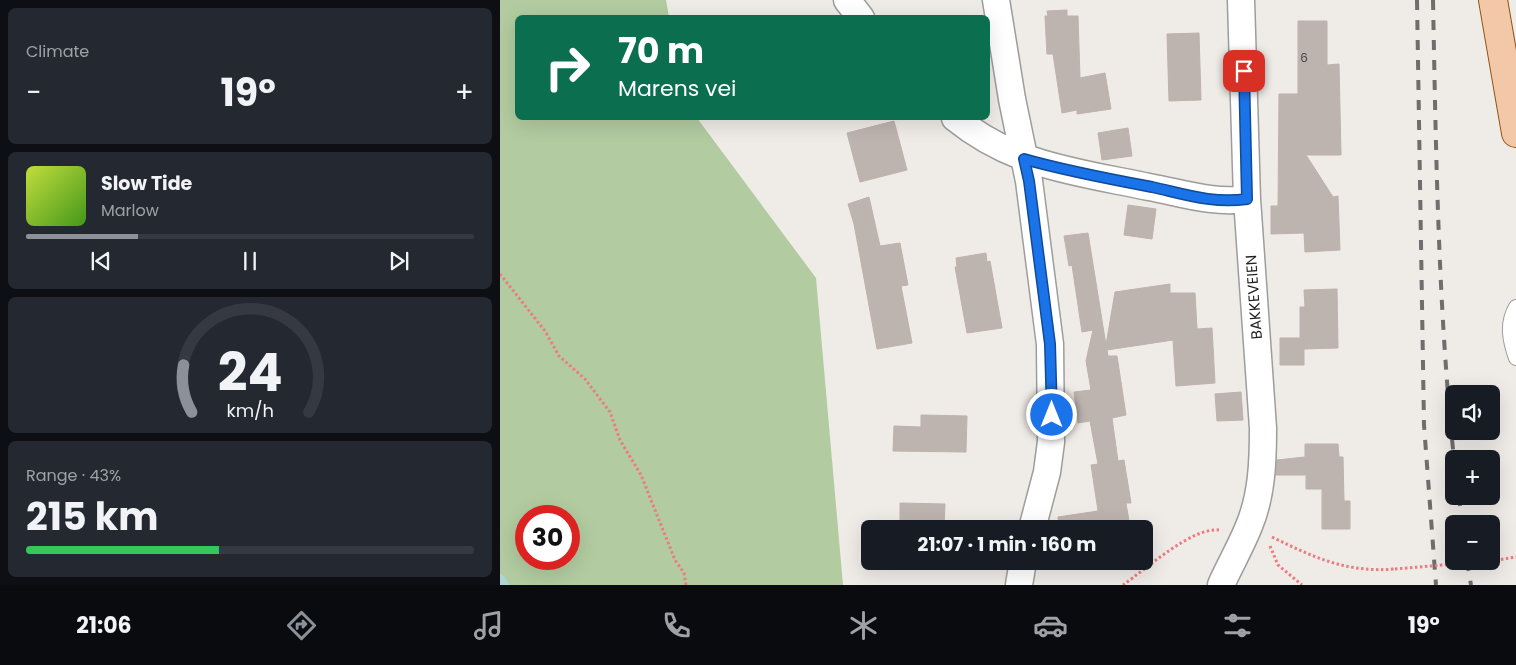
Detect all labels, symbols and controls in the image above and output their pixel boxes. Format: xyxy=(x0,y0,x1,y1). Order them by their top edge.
text: 70 m xyxy=(618,26,704,75)
icon: right xyxy=(535,35,600,100)
text: Climate xyxy=(26,40,89,63)
house number: 6 xyxy=(1300,49,1308,66)
pin xyxy=(1223,50,1265,92)
icon: arrive xyxy=(1230,57,1258,85)
text: 19° xyxy=(221,66,276,119)
text: − xyxy=(26,73,41,112)
text: + xyxy=(455,73,474,112)
text: Marens vei xyxy=(618,73,737,104)
text: Slow Tide xyxy=(101,170,192,197)
text: Marlow xyxy=(101,199,159,222)
icon: previous xyxy=(87,247,115,275)
icon: pause xyxy=(236,247,264,275)
icon: next xyxy=(385,247,413,275)
street label: BAKKEVEIEN xyxy=(1240,254,1267,340)
text: 24 xyxy=(218,336,282,409)
map controls xyxy=(1445,385,1500,570)
button: sound xyxy=(1445,385,1500,440)
position arrow xyxy=(1025,388,1077,440)
text: km/h xyxy=(226,398,274,423)
button: + xyxy=(1445,450,1500,505)
text: Range · 43% xyxy=(26,464,121,487)
text: 215 km xyxy=(26,490,158,543)
speed limit sign: 30 xyxy=(515,505,580,570)
button: − xyxy=(1445,515,1500,570)
text: 21:07 · 1 min · 160 m xyxy=(918,531,1096,558)
icon: directions xyxy=(284,608,319,643)
icon: music xyxy=(471,608,506,643)
icon: phone xyxy=(659,608,694,643)
icon: climate xyxy=(846,608,881,643)
icon: car xyxy=(1033,608,1068,643)
icon: filters xyxy=(1220,608,1255,643)
text: 21:06 xyxy=(76,610,132,641)
text: 19° xyxy=(1408,610,1440,641)

